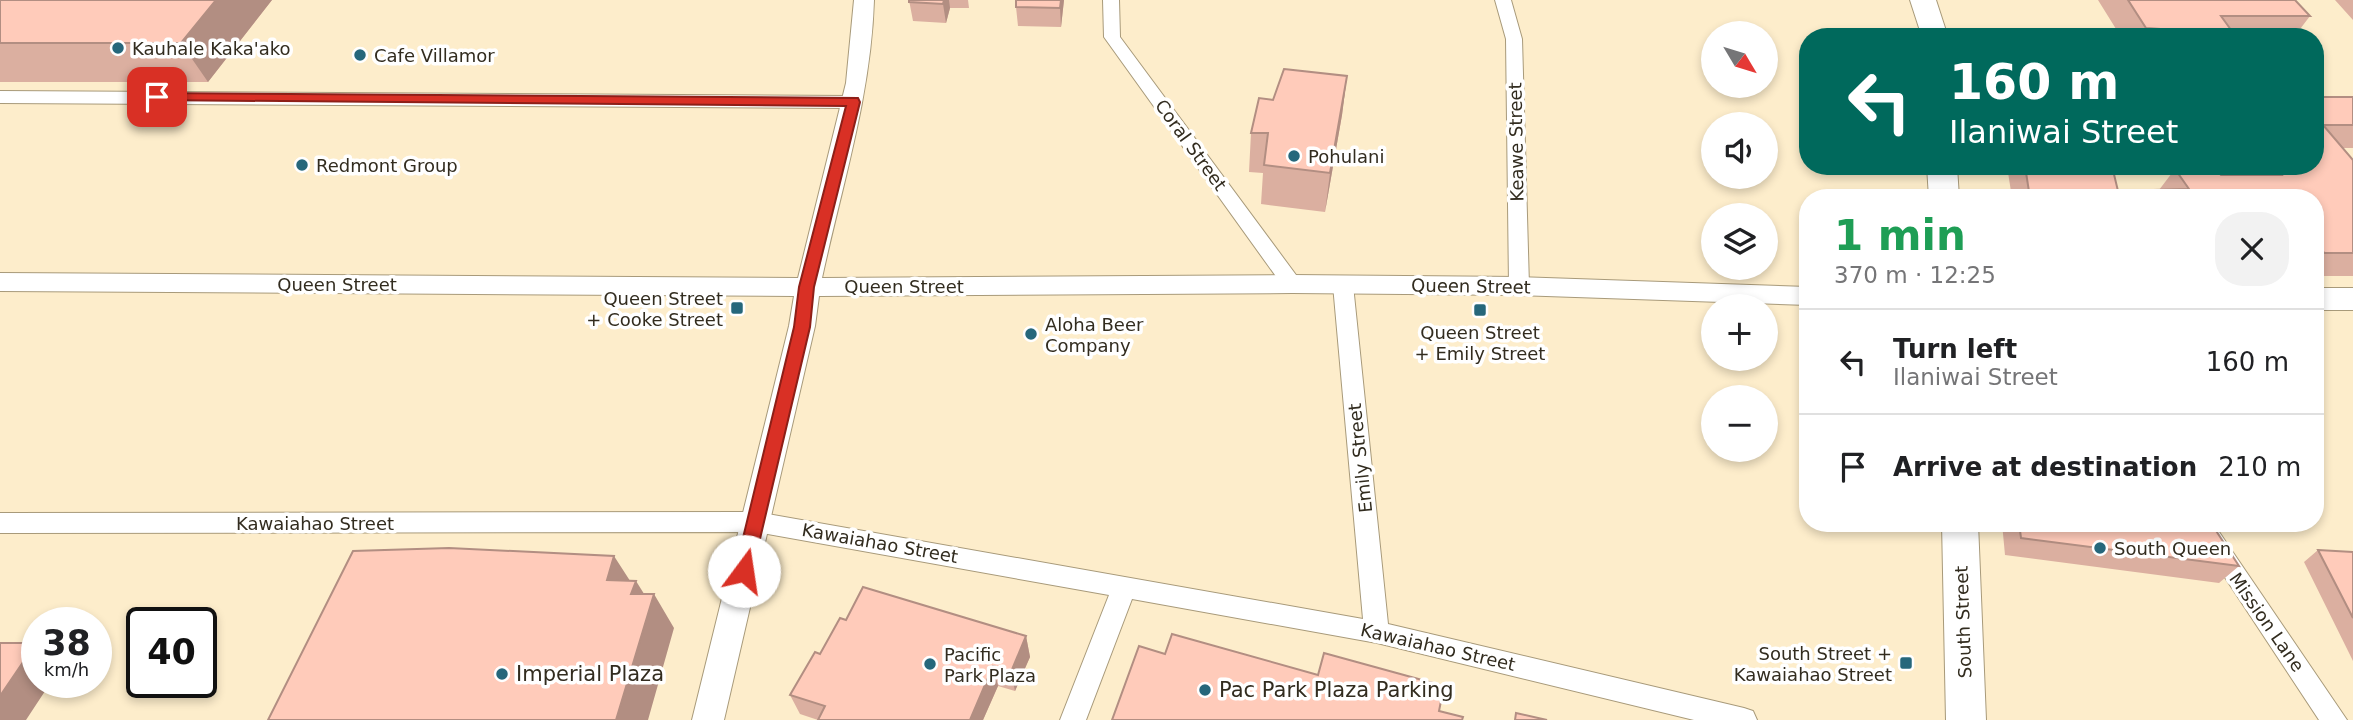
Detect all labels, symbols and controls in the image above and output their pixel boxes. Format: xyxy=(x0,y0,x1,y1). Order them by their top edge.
north arrow xyxy=(1701,21,1778,98)
map controls xyxy=(1701,21,1778,462)
place label: Kauhale Kaka'ako xyxy=(132,38,291,59)
marker: Kauhale Kaka'ako xyxy=(110,40,126,56)
place label: Cafe Villamor xyxy=(374,45,495,66)
marker: Cafe Villamor xyxy=(352,47,368,63)
text: 160 m xyxy=(1949,54,2119,111)
icon: left xyxy=(1834,56,1925,147)
pin xyxy=(127,67,187,127)
icon: arrive xyxy=(138,78,176,116)
street label: Keawe Street xyxy=(1504,82,1528,202)
street label: Coral Street xyxy=(1151,95,1231,195)
button: sound xyxy=(1701,112,1778,189)
text: Ilaniwai Street xyxy=(1949,113,2178,151)
place label: Pohulani xyxy=(1308,146,1384,167)
marker: Pohulani xyxy=(1286,148,1302,164)
place label: Redmont Group xyxy=(316,155,458,176)
marker: Redmont Group xyxy=(294,157,310,173)
button: layers xyxy=(1701,203,1778,280)
text: 1 min xyxy=(1834,211,1966,260)
button: close xyxy=(2215,212,2289,286)
text: 370 m · 12:25 xyxy=(1834,262,1996,288)
street label: Queen Street xyxy=(277,274,397,295)
street label: Queen Street xyxy=(1411,274,1531,298)
street label: Queen Street xyxy=(844,276,964,297)
place label: Queen Street + Cooke Street xyxy=(586,288,723,330)
button: + xyxy=(1701,294,1778,371)
marker: Queen Street + Cooke Street xyxy=(729,300,745,316)
marker: Queen Street + Emily Street xyxy=(1472,302,1488,318)
place label: Aloha Beer Company xyxy=(1045,314,1144,356)
place label: Queen Street + Emily Street xyxy=(1415,322,1545,364)
marker: Aloha Beer Company xyxy=(1023,326,1039,342)
text: Turn left xyxy=(1893,334,2017,364)
icon: left xyxy=(1834,343,1872,381)
text: 160 m xyxy=(2206,347,2289,377)
text: Ilaniwai Street xyxy=(1893,364,2058,390)
button: − xyxy=(1701,385,1778,462)
street label: Emily Street xyxy=(1344,402,1376,514)
icon: arrive xyxy=(1834,448,1872,486)
text: Arrive at destination xyxy=(1893,452,2197,482)
text: 210 m xyxy=(2218,452,2301,482)
street label: Kawaiahao Street xyxy=(236,513,394,534)
street label: Kawaiahao Street xyxy=(800,519,960,567)
position arrow xyxy=(707,534,781,608)
place label: South Queen xyxy=(2114,538,2231,559)
marker: South Queen xyxy=(2092,540,2108,556)
street label: South Street xyxy=(1951,565,1975,679)
street label: Mission Lane xyxy=(2225,568,2309,676)
speed limit sign: 40 xyxy=(126,607,217,698)
street label: Kawaiahao Street xyxy=(1359,619,1517,675)
text: 38 xyxy=(42,623,91,663)
place label: South Street + Kawaiahao Street xyxy=(1734,643,1892,685)
place label: Pacific Park Plaza xyxy=(944,644,1036,686)
marker: South Street + Kawaiahao Street xyxy=(1898,655,1914,671)
marker: Pacific Park Plaza xyxy=(922,656,938,672)
text: km/h xyxy=(44,659,89,680)
place label: Imperial Plaza xyxy=(516,662,664,686)
marker: Imperial Plaza xyxy=(494,666,510,682)
place label: Pac Park Plaza Parking xyxy=(1219,678,1454,702)
marker: Pac Park Plaza Parking xyxy=(1197,682,1213,698)

